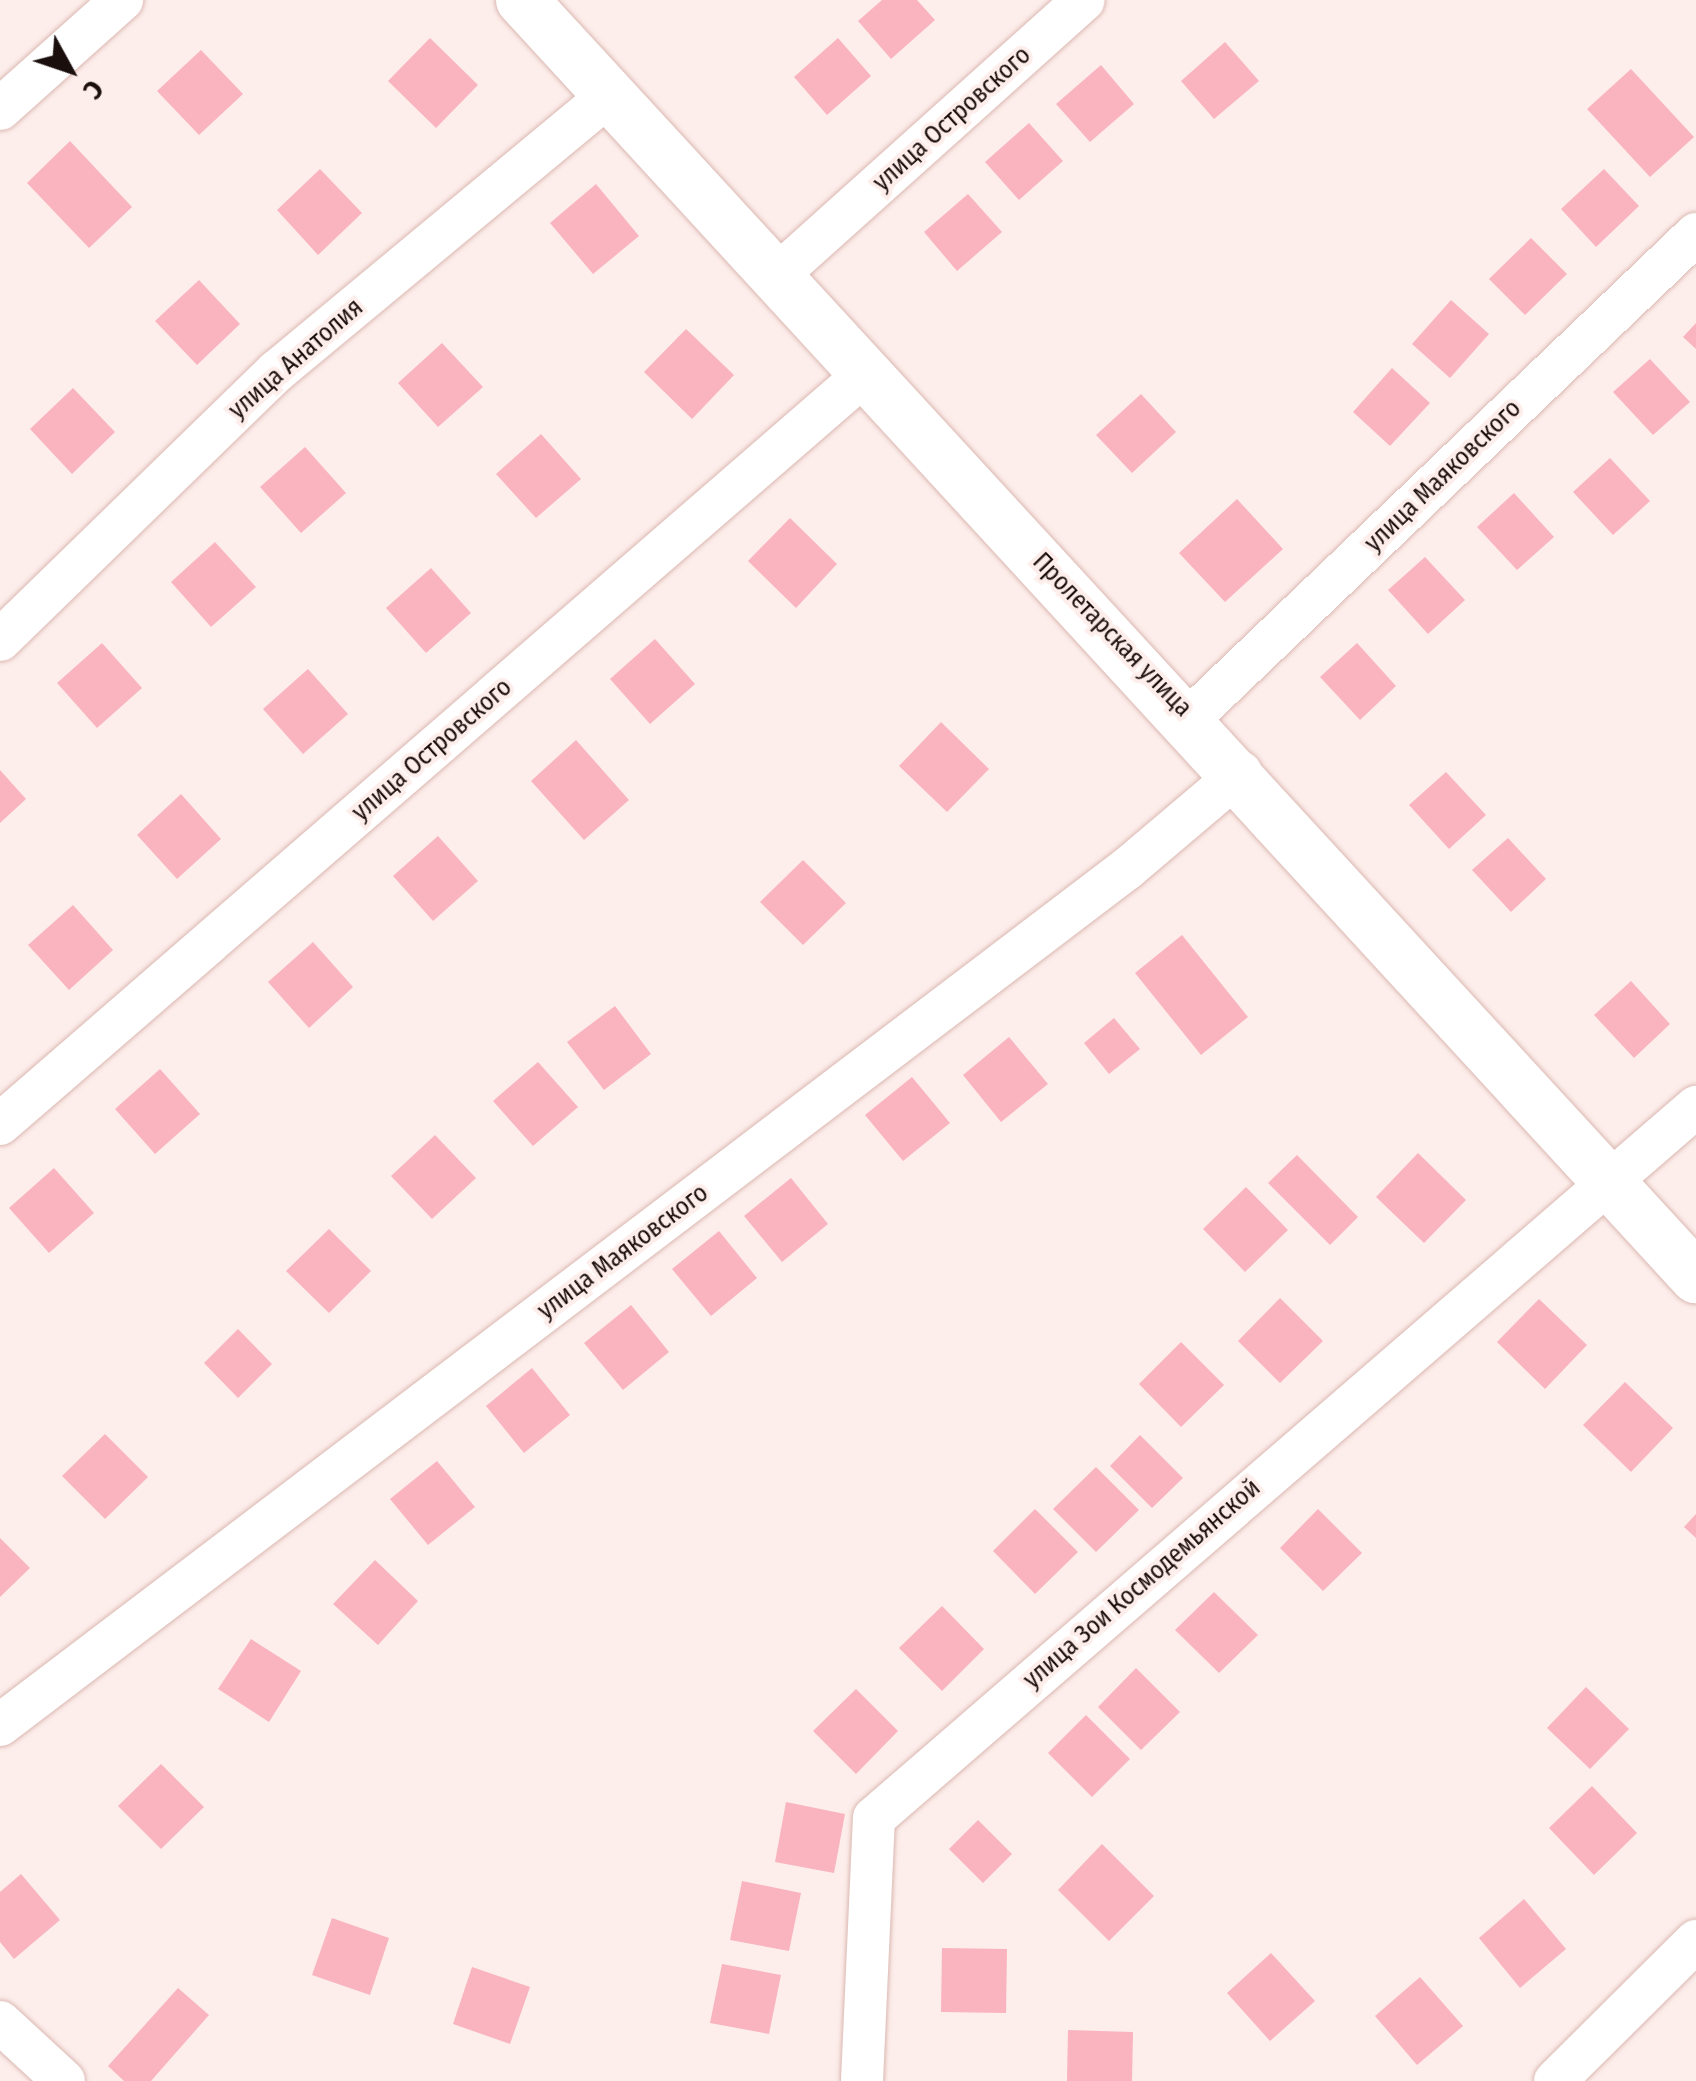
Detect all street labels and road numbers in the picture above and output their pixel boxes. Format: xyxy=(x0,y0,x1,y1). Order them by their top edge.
street label: улица Островского xyxy=(867,40,1037,198)
street label: улица Анатолия xyxy=(223,293,369,425)
street label: улица Маяковского xyxy=(1359,394,1527,558)
street label: Пролетарская улица xyxy=(1026,547,1198,723)
street label: улица Островского xyxy=(346,673,518,827)
street label: улица Маяковского xyxy=(532,1178,714,1326)
street label: улица Зои Космодемьянской xyxy=(1017,1473,1267,1695)

